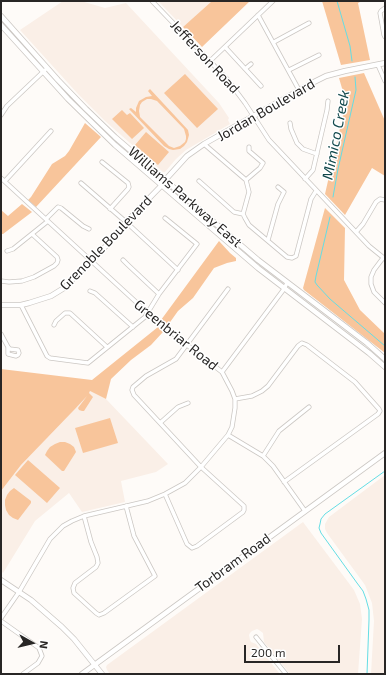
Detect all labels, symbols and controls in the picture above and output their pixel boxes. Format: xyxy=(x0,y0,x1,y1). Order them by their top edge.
street label: Jefferson Road xyxy=(167,17,243,97)
street label: Jordan Boulevard xyxy=(214,75,318,145)
water label: Mimico Creek xyxy=(319,89,353,181)
street label: Williams Parkway East xyxy=(125,143,245,251)
street label: Grenoble Boulevard xyxy=(56,192,156,294)
street label: Greenbriar Road xyxy=(131,296,221,374)
street label: Torbram Road xyxy=(192,530,274,596)
north arrow xyxy=(12,623,52,663)
scale bar xyxy=(246,637,342,663)
text: N xyxy=(37,640,51,650)
text: 200 m xyxy=(251,645,285,659)

